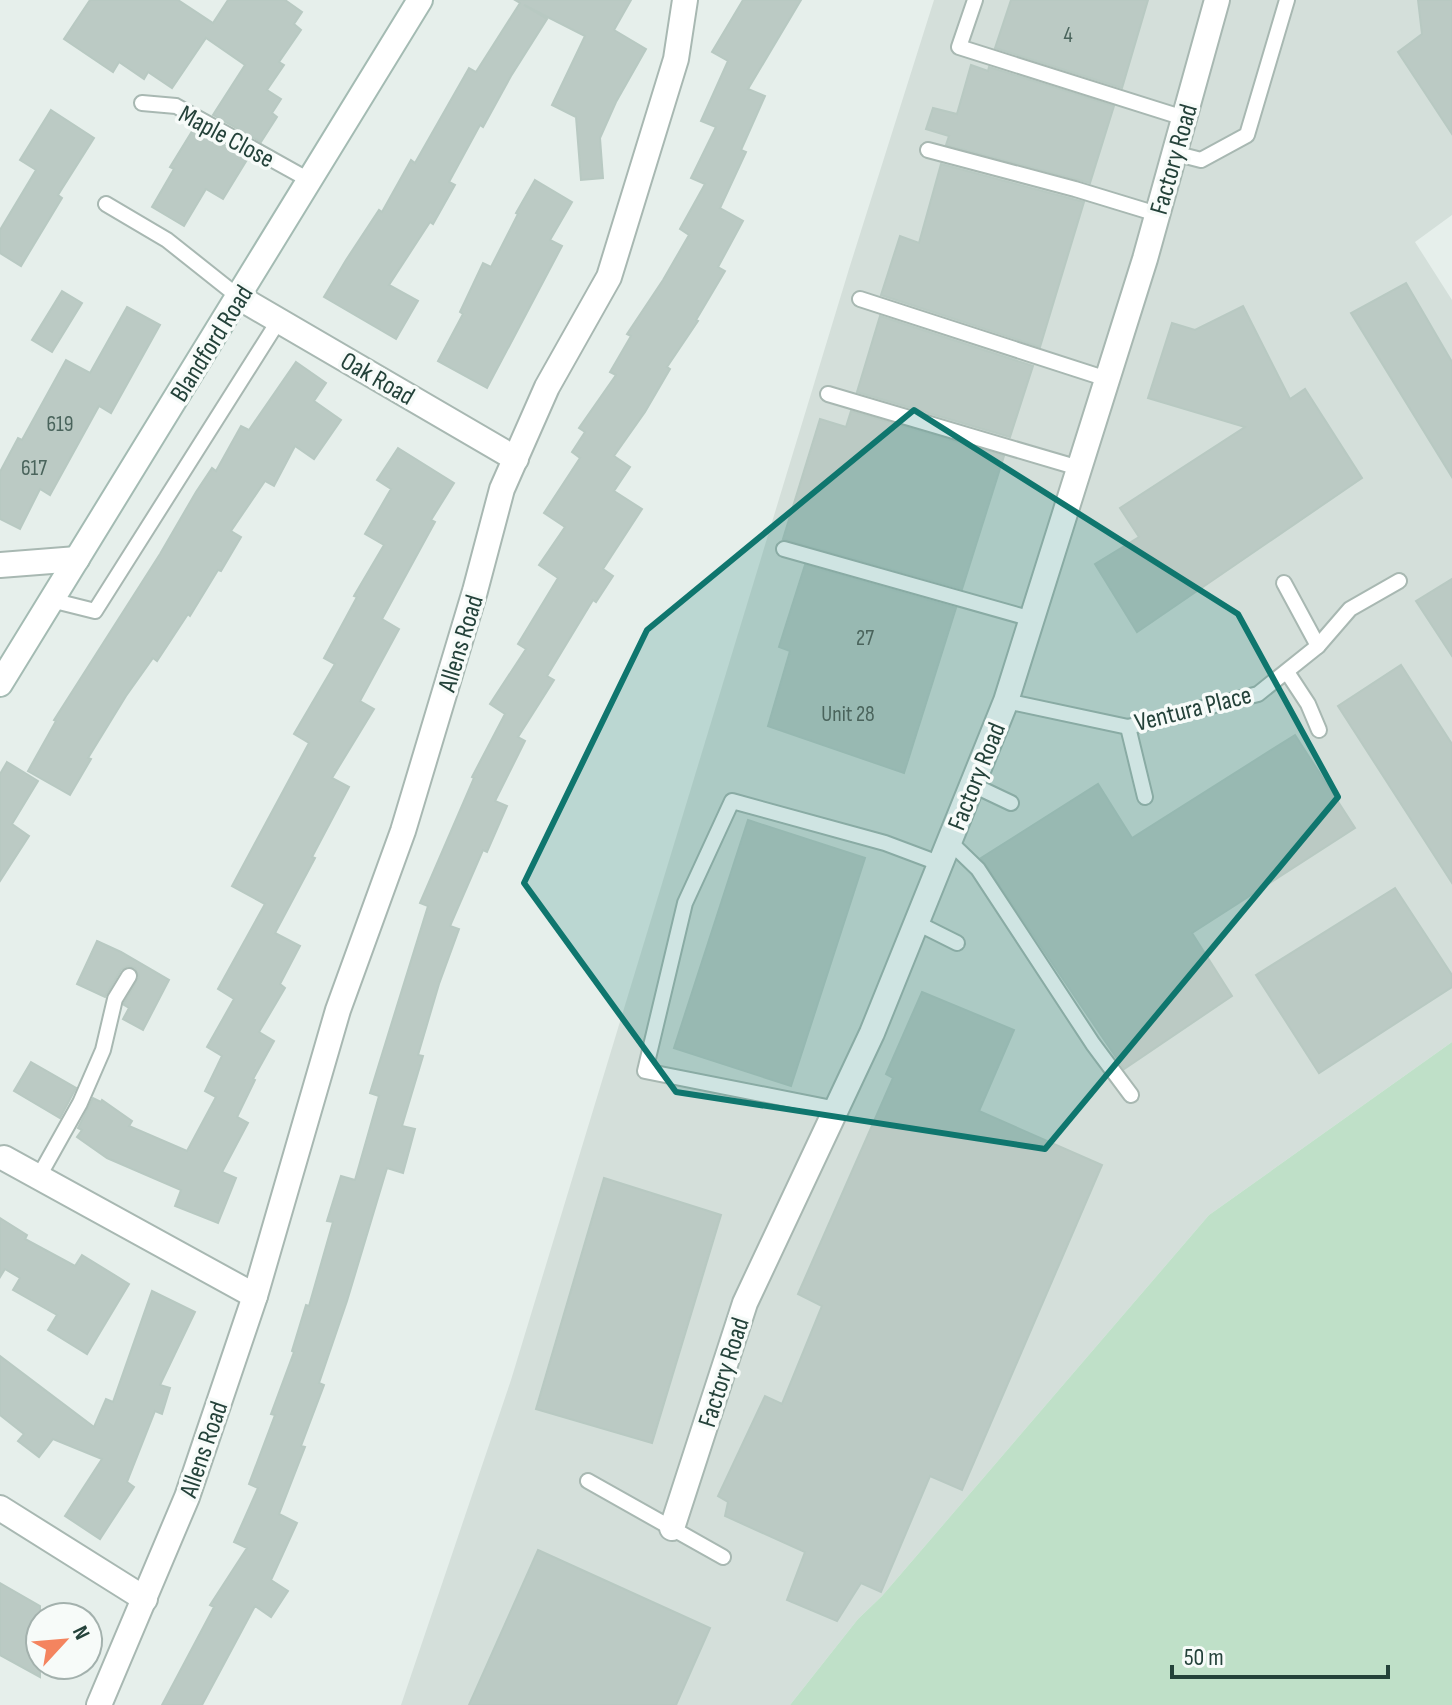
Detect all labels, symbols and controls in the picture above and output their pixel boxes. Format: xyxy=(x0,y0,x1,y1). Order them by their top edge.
house number: 4 xyxy=(1063,22,1073,49)
street label: Maple Close xyxy=(173,99,279,175)
street label: Factory Road xyxy=(1144,101,1205,218)
street label: Blandford Road xyxy=(164,280,260,408)
street label: Oak Road xyxy=(335,346,420,413)
house number: 619 xyxy=(46,411,74,438)
house number: 617 xyxy=(21,455,47,482)
street label: Allens Road xyxy=(432,591,491,697)
house number: 27 xyxy=(856,625,874,652)
street label: Ventura Place xyxy=(1132,680,1255,739)
house number: Unit 28 xyxy=(821,701,875,728)
street label: Factory Road xyxy=(942,718,1013,835)
street label: Factory Road xyxy=(692,1314,757,1431)
street label: Allens Road xyxy=(173,1397,235,1503)
north arrow xyxy=(24,1601,104,1681)
text: N xyxy=(66,1622,95,1644)
scale bar xyxy=(1172,1629,1388,1679)
text: 50 m xyxy=(1184,1643,1224,1672)

